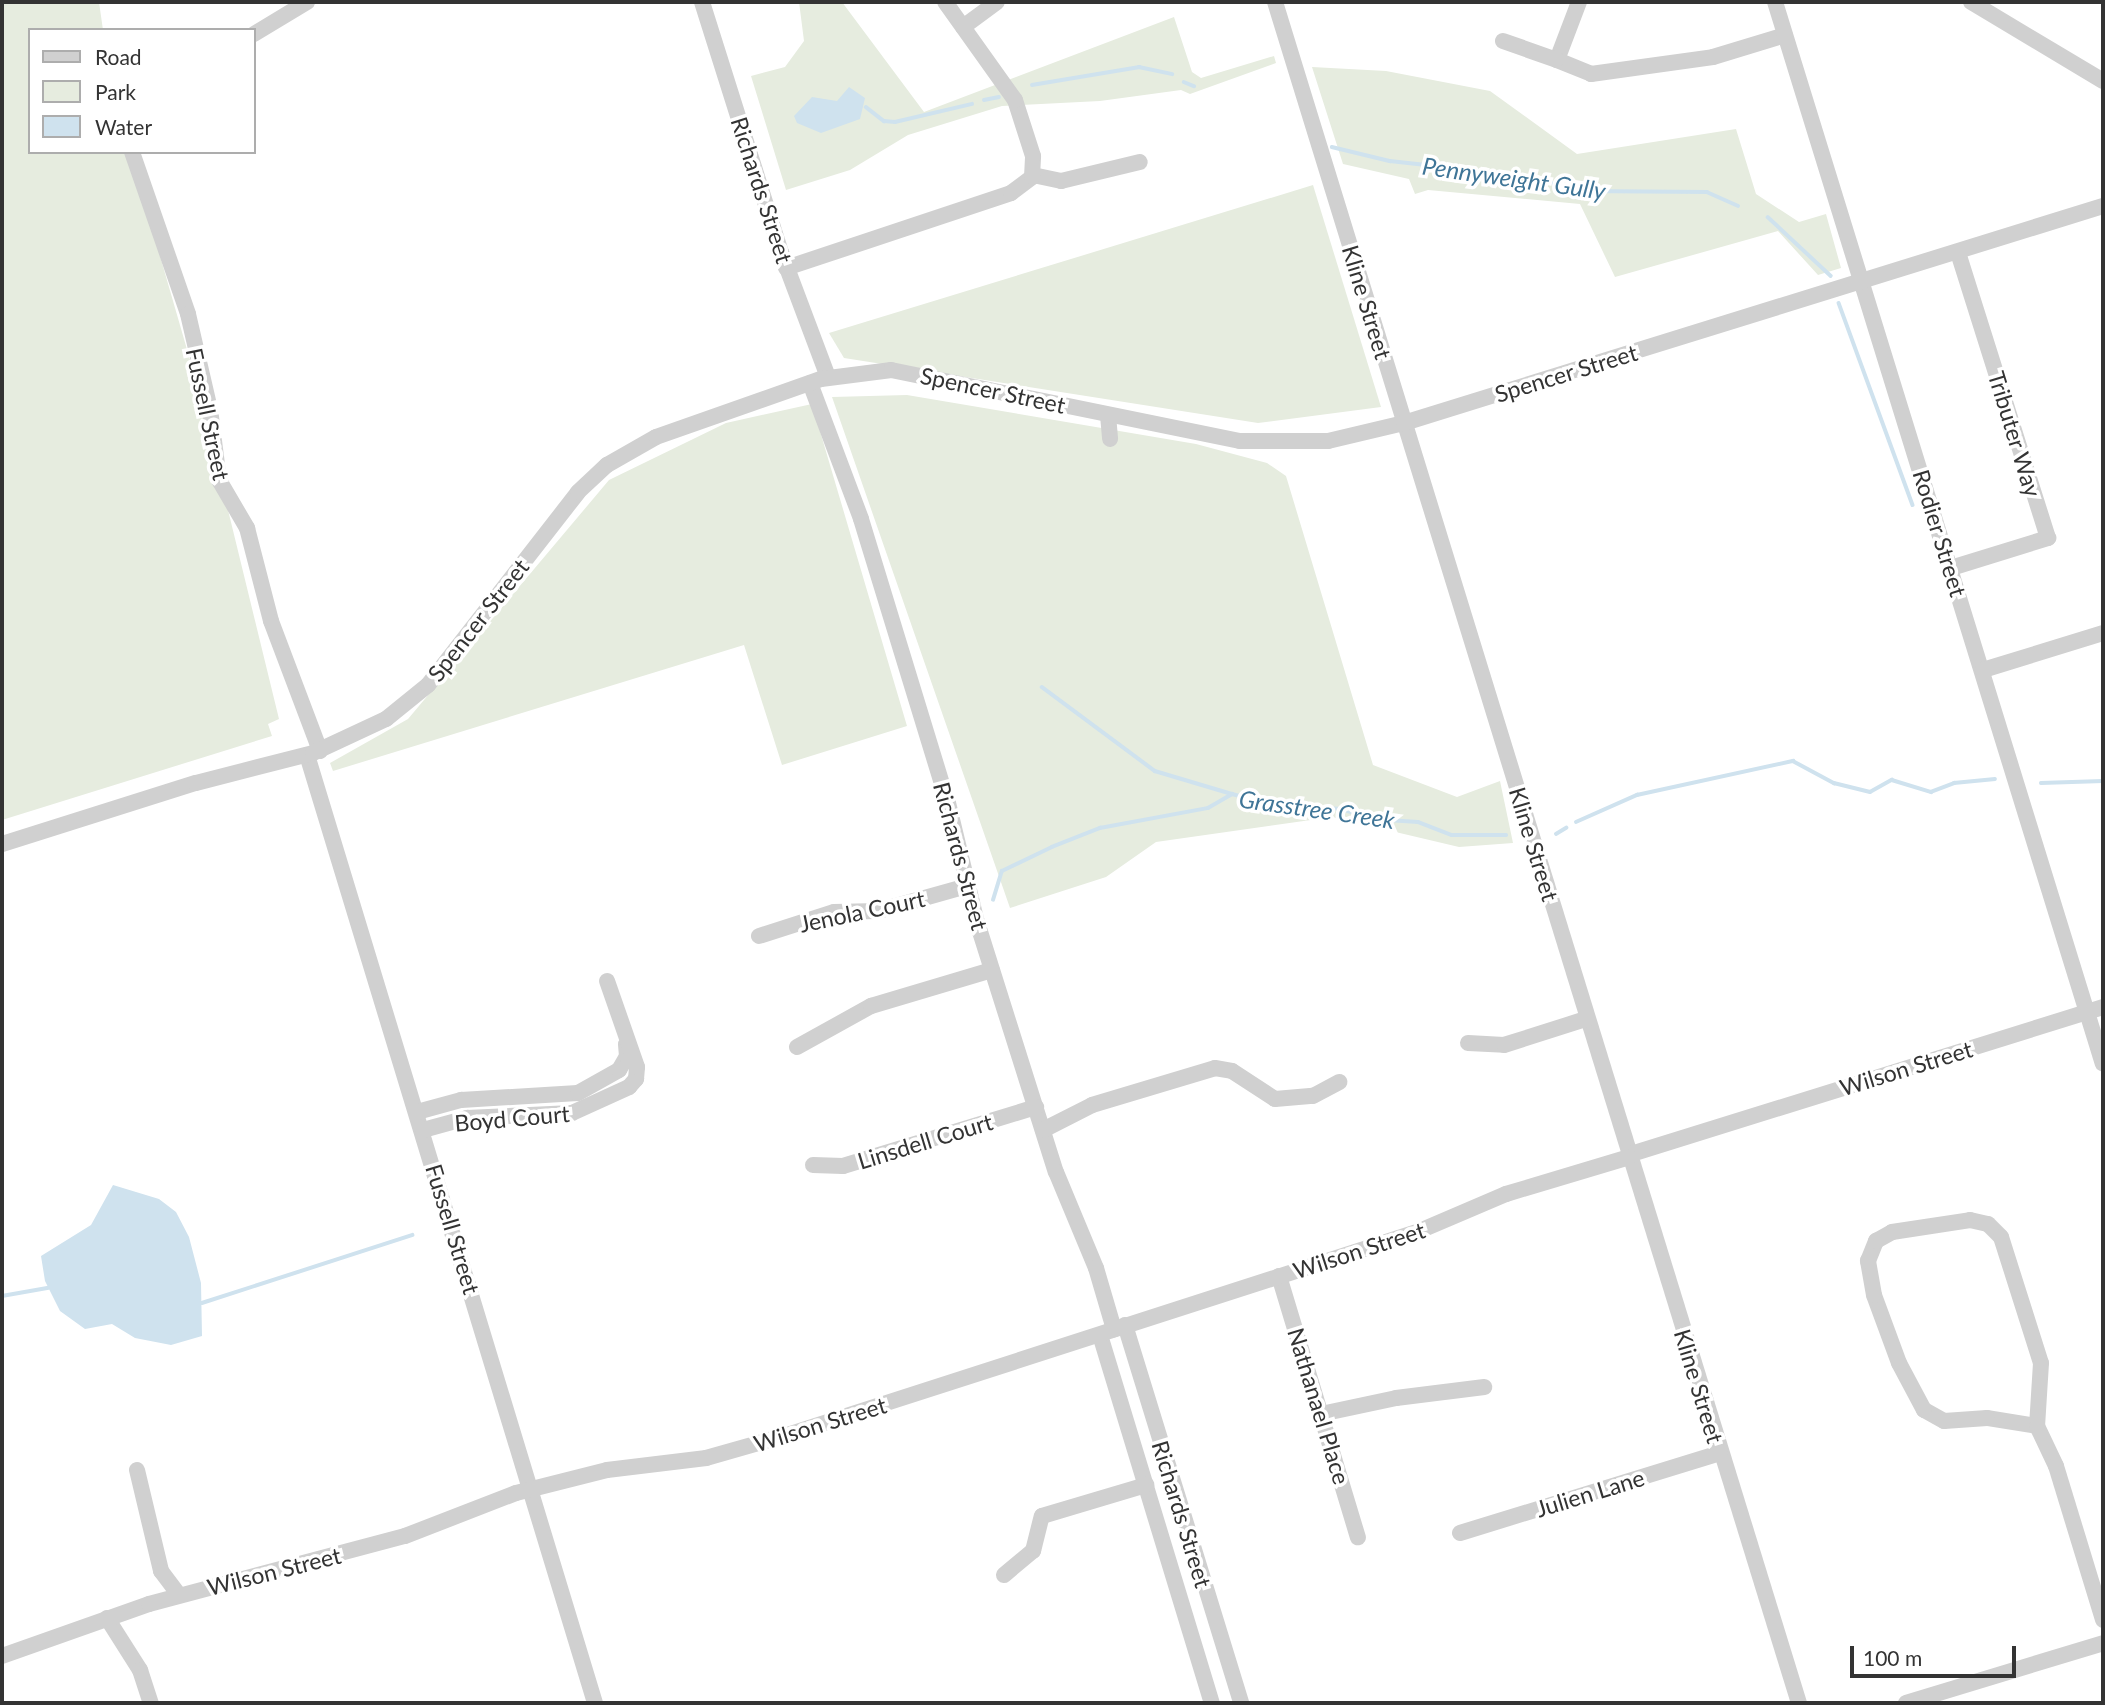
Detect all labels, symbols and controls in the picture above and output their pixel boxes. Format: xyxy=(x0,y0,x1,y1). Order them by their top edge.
legend xyxy=(28,28,256,154)
text: Road xyxy=(95,44,142,69)
text: Park xyxy=(95,79,136,104)
street label: Richards Street xyxy=(725,113,799,267)
text: Water xyxy=(95,114,152,139)
water label: Pennyweight Gully xyxy=(1421,151,1607,205)
street label: Kline Street xyxy=(1337,242,1397,362)
street label: Spencer Street xyxy=(1491,338,1641,408)
street label: Fussell Street xyxy=(181,345,235,483)
street label: Spencer Street xyxy=(918,361,1068,419)
street label: Tributer Way xyxy=(1983,367,2047,501)
street label: Rodier Street xyxy=(1907,466,1973,600)
street label: Spencer Street xyxy=(422,553,534,687)
street label: Richards Street xyxy=(928,779,994,933)
water label: Grasstree Creek xyxy=(1237,784,1397,834)
street label: Kline Street xyxy=(1504,784,1564,904)
street label: Jenola Court xyxy=(797,884,927,938)
street label: Wilson Street xyxy=(1836,1035,1976,1101)
street label: Boyd Court xyxy=(453,1099,571,1137)
street label: Linsdell Court xyxy=(854,1107,996,1175)
street label: Fussell Street xyxy=(420,1161,486,1297)
street label: Wilson Street xyxy=(1290,1216,1428,1284)
street label: Nathanael Place xyxy=(1282,1324,1356,1488)
street label: Kline Street xyxy=(1669,1326,1729,1446)
street label: Wilson Street xyxy=(750,1391,890,1457)
street label: Richards Street xyxy=(1147,1437,1217,1591)
street label: Julien Lane xyxy=(1532,1463,1648,1523)
street label: Wilson Street xyxy=(204,1541,344,1601)
scale bar xyxy=(1853,1632,2019,1676)
text: 100 m xyxy=(1863,1645,1922,1670)

